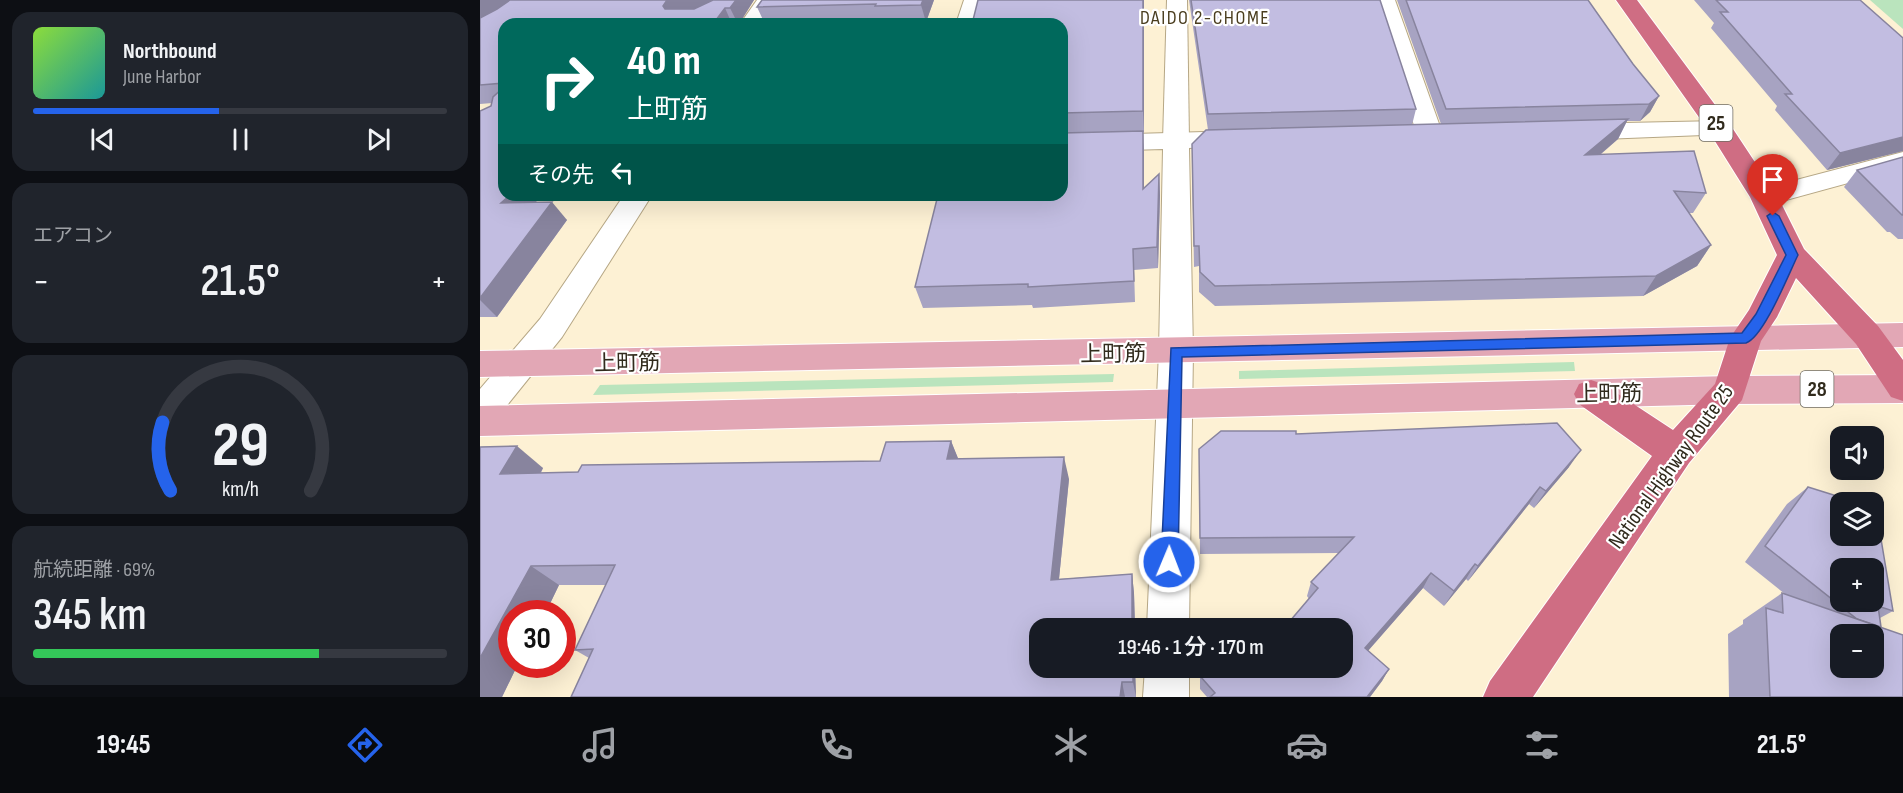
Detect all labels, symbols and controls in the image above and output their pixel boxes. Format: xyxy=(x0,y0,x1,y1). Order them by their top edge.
district label: DAIDO 2-CHOME xyxy=(1140,6,1270,30)
text: 40 m xyxy=(627,36,701,87)
text: Northbound xyxy=(123,38,217,65)
icon: right xyxy=(528,42,606,120)
text: June Harbor xyxy=(123,65,201,89)
text: 上町筋 xyxy=(627,94,708,126)
road number: 25 xyxy=(1700,105,1732,141)
icon: previous xyxy=(86,123,119,156)
icon: pause xyxy=(224,123,257,156)
icon: next xyxy=(362,123,395,156)
pin xyxy=(1747,154,1798,216)
icon: left xyxy=(606,156,639,189)
text: その先 xyxy=(528,162,594,189)
icon: arrive xyxy=(1756,163,1789,196)
text: エアコン xyxy=(33,224,113,248)
text: 21.5° xyxy=(200,254,280,309)
text: − xyxy=(33,262,49,302)
text: + xyxy=(431,262,447,302)
street label: 上町筋 xyxy=(1080,340,1146,369)
street label: 上町筋 xyxy=(594,349,660,378)
road number: 28 xyxy=(1800,371,1834,407)
street label: 上町筋 xyxy=(1576,380,1642,409)
street label: National Highway Route 25 xyxy=(1603,380,1740,554)
text: 29 xyxy=(212,409,268,484)
map controls xyxy=(1830,426,1884,678)
button: sound xyxy=(1830,426,1884,480)
text: km/h xyxy=(221,478,259,503)
button: layers xyxy=(1830,492,1884,546)
position arrow xyxy=(1137,530,1201,594)
text: 航続距離 · 69% xyxy=(33,558,155,582)
button: + xyxy=(1830,558,1884,612)
text: 345 km xyxy=(33,588,147,643)
speed limit sign: 30 xyxy=(498,600,576,678)
button: − xyxy=(1830,624,1884,678)
text: 19:46 · 1 分 · 170 m xyxy=(1118,634,1264,661)
icon: directions xyxy=(344,724,386,766)
icon: music xyxy=(579,724,621,766)
icon: phone xyxy=(815,724,857,766)
icon: climate xyxy=(1050,724,1092,766)
icon: car xyxy=(1286,724,1328,766)
icon: filters xyxy=(1521,724,1563,766)
text: 19:45 xyxy=(97,729,151,761)
text: 21.5° xyxy=(1757,729,1806,761)

